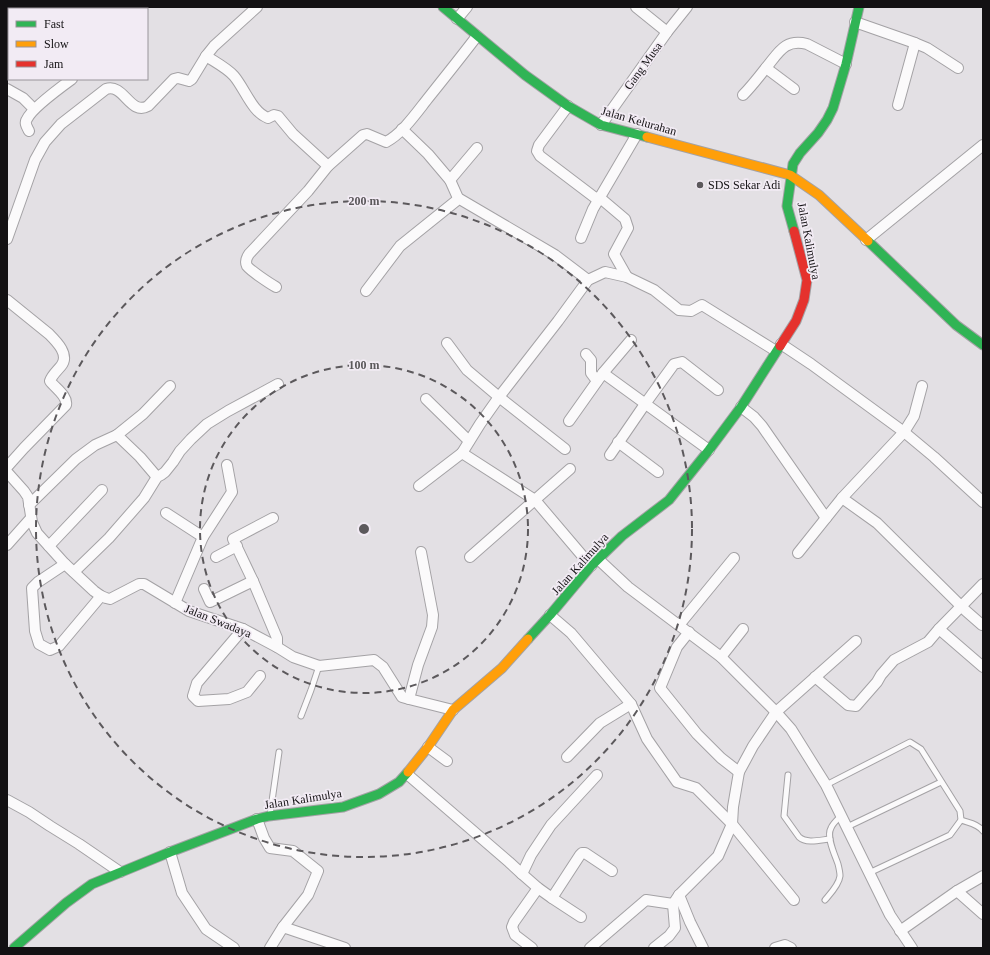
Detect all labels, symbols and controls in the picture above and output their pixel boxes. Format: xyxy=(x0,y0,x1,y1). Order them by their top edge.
legend xyxy=(8,8,148,80)
text: Fast xyxy=(44,17,65,31)
text: Slow xyxy=(44,37,69,51)
street label: Gang Musa xyxy=(621,39,665,93)
text: Jam xyxy=(44,57,64,71)
street label: Jalan Kelurahan xyxy=(600,104,678,138)
place label: SDS Sekar Adi xyxy=(708,178,781,192)
marker: SDS Sekar Adi xyxy=(695,180,705,190)
text: 200 m xyxy=(349,194,380,208)
street label: Jalan Kalimulya xyxy=(795,201,823,281)
text: 100 m xyxy=(349,358,380,372)
centre of rings xyxy=(357,522,371,536)
street label: Jalan Kalimulya xyxy=(549,530,612,598)
street label: Jalan Swadaya xyxy=(182,601,254,641)
street label: Jalan Kalimulya xyxy=(263,786,343,812)

